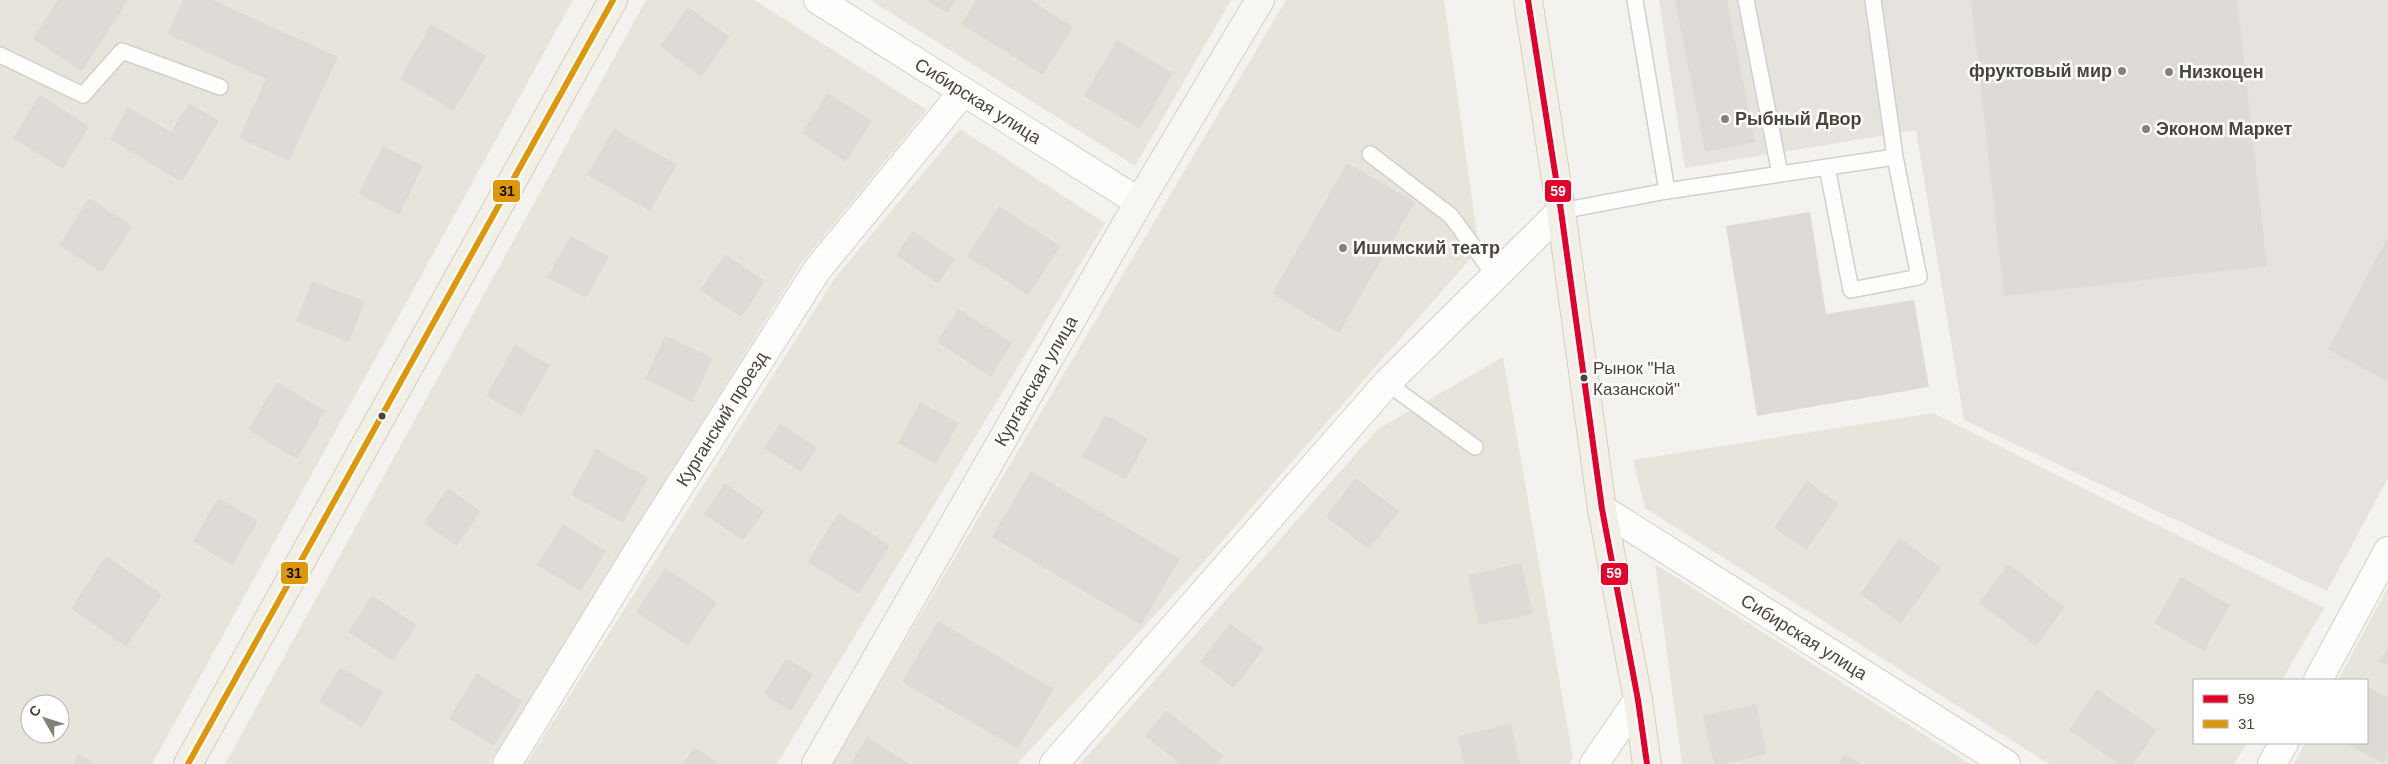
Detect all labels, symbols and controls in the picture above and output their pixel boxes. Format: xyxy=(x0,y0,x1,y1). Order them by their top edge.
street label: Сибирская улица xyxy=(911,54,1046,148)
place label: фруктовый мир xyxy=(1969,61,2112,81)
place label: Низкоцен xyxy=(2179,62,2264,82)
marker: фруктовый мир xyxy=(2116,65,2128,77)
marker: Низкоцен xyxy=(2163,66,2175,78)
place label: Рыбный Двор xyxy=(1735,109,1861,129)
marker: Рыбный Двор xyxy=(1719,113,1731,125)
place label: Эконом Маркет xyxy=(2156,119,2293,139)
marker: Эконом Маркет xyxy=(2140,123,2152,135)
line badge: 31 xyxy=(492,179,521,203)
line badge: 59 xyxy=(1544,179,1572,203)
text: 31 xyxy=(499,183,515,199)
text: 59 xyxy=(1550,183,1566,199)
place label: Ишимский театр xyxy=(1353,238,1500,258)
marker: Ишимский театр xyxy=(1337,242,1349,254)
street label: Курганская улица xyxy=(991,312,1082,450)
street label: Курганский проезд xyxy=(672,347,772,490)
place label: Рынок "На Казанской" xyxy=(1593,359,1680,399)
marker: Рынок "На Казанской" xyxy=(1579,373,1589,383)
unlabelled marker xyxy=(377,411,387,421)
line badge: 31 xyxy=(280,561,309,585)
line badge: 59 xyxy=(1600,562,1629,586)
text: 31 xyxy=(286,565,302,581)
text: 59 xyxy=(1606,565,1622,581)
street label: Сибирская улица xyxy=(1737,590,1872,684)
legend xyxy=(2193,679,2368,744)
text: 59 xyxy=(2238,690,2255,707)
north arrow xyxy=(20,694,70,744)
text: С xyxy=(25,702,44,720)
text: 31 xyxy=(2238,715,2255,732)

